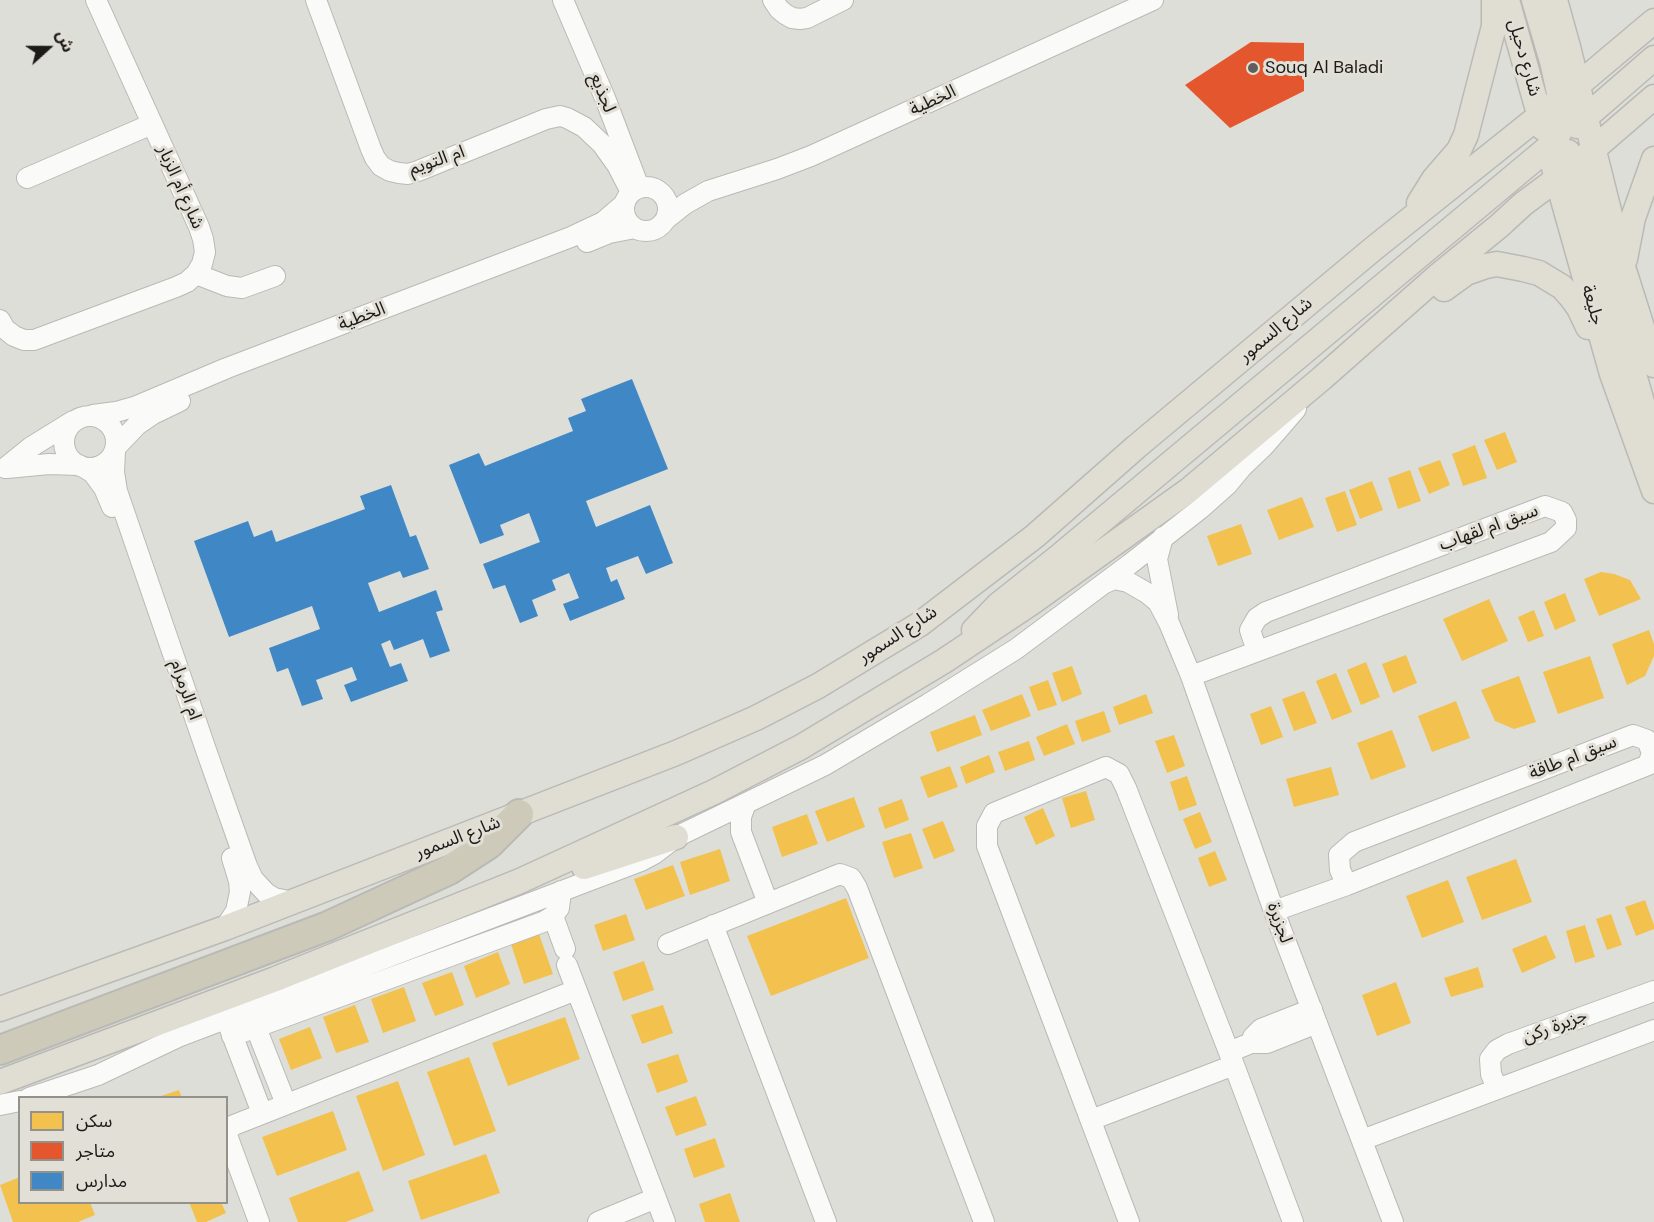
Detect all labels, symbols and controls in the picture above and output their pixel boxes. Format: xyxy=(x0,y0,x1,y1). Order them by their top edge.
street label: شارع دحيل xyxy=(1503,17,1545,99)
north arrow xyxy=(18,18,78,78)
text: ش xyxy=(52,27,79,55)
place label: Souq Al Baladi xyxy=(1265,57,1383,79)
marker: Souq Al Baladi xyxy=(1246,61,1260,75)
street label: لجذيع xyxy=(584,70,620,116)
street label: الخطية xyxy=(906,81,960,121)
street label: ام التويم xyxy=(406,141,468,181)
street label: شارع أم الزبار xyxy=(152,142,208,232)
street label: جليعة xyxy=(1576,282,1608,328)
street label: شارع السمور xyxy=(1235,293,1317,367)
street label: الخطية xyxy=(335,298,389,336)
street label: سيق ام لقهاب xyxy=(1437,500,1541,556)
street label: شارع السمور xyxy=(855,602,941,668)
street label: ام الرمرام xyxy=(165,657,205,723)
street label: سيق ام طاقة xyxy=(1526,731,1620,785)
street label: شارع السمور xyxy=(412,812,504,864)
street label: لجزيرة xyxy=(1262,900,1296,946)
street label: جزيرة ركن xyxy=(1520,1005,1590,1049)
legend xyxy=(18,1096,228,1204)
text: سكن xyxy=(76,1109,112,1133)
text: متاجر xyxy=(76,1139,115,1163)
text: مدارس xyxy=(76,1169,127,1193)

